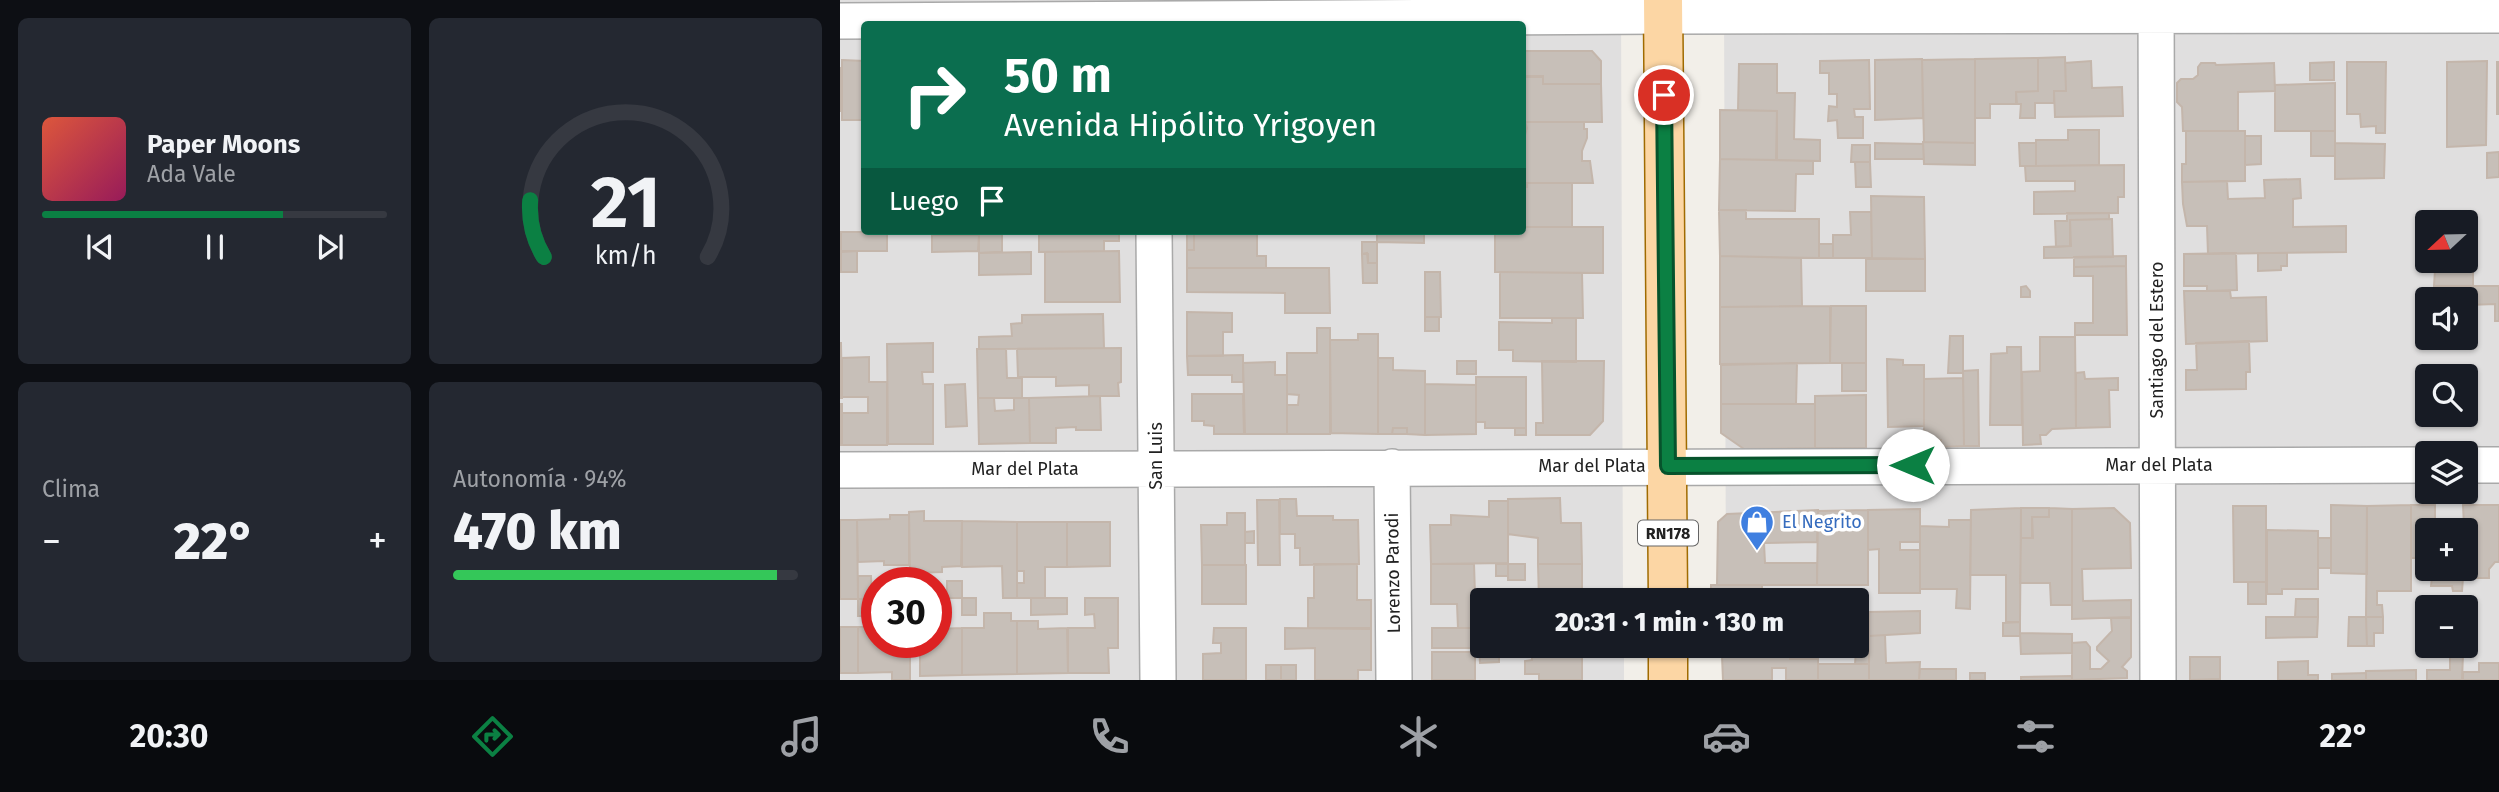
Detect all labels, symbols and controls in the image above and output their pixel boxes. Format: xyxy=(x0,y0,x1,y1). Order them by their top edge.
text: 50 m xyxy=(1004,46,1112,105)
icon: right xyxy=(889,49,980,140)
pin xyxy=(1634,65,1694,125)
icon: arrive xyxy=(1645,76,1683,114)
text: Avenida Hipólito Yrigoyen xyxy=(1004,106,1377,144)
text: Paper Moons xyxy=(147,129,300,160)
text: Ada Vale xyxy=(147,160,236,188)
text: 21 xyxy=(591,160,660,247)
icon: arrive xyxy=(973,182,1011,220)
text: Luego xyxy=(889,186,959,217)
north arrow xyxy=(2415,210,2478,273)
map controls xyxy=(2415,210,2478,658)
icon: previous xyxy=(81,228,119,266)
icon: pause xyxy=(196,228,234,266)
icon: next xyxy=(311,228,349,266)
text: km/h xyxy=(595,241,656,271)
street label: Santiago del Estero xyxy=(2146,261,2168,419)
button: sound xyxy=(2415,287,2478,350)
button: search xyxy=(2415,364,2478,427)
street label: San Luis xyxy=(1145,422,1167,490)
position arrow xyxy=(1876,428,1950,502)
button: layers xyxy=(2415,441,2478,504)
street label: Mar del Plata xyxy=(2105,454,2213,476)
street label: Mar del Plata xyxy=(1538,455,1646,477)
street label: Mar del Plata xyxy=(971,458,1079,480)
text: Autonomía · 94% xyxy=(453,465,626,493)
text: Clima xyxy=(42,475,100,503)
text: 470 km xyxy=(453,500,621,563)
shop icon: El Negrito xyxy=(1738,503,1776,552)
text: 22° xyxy=(174,510,255,573)
place label: El Negrito xyxy=(1782,511,1862,533)
street label: Lorenzo Parodi xyxy=(1381,512,1405,634)
text: − xyxy=(42,518,61,564)
text: + xyxy=(368,518,387,564)
button: + xyxy=(2415,518,2478,581)
road number: RN178 xyxy=(1638,520,1698,546)
speed limit sign: 30 xyxy=(861,567,952,658)
button: − xyxy=(2415,595,2478,658)
text: 20:31 · 1 min · 130 m xyxy=(1555,607,1784,638)
icon: directions xyxy=(468,712,517,761)
icon: music xyxy=(777,712,826,761)
icon: phone xyxy=(1085,712,1134,761)
icon: climate xyxy=(1394,712,1443,761)
icon: car xyxy=(1702,712,1751,761)
icon: filters xyxy=(2011,712,2060,761)
text: 20:30 xyxy=(130,717,209,755)
text: 22° xyxy=(2319,717,2369,755)

